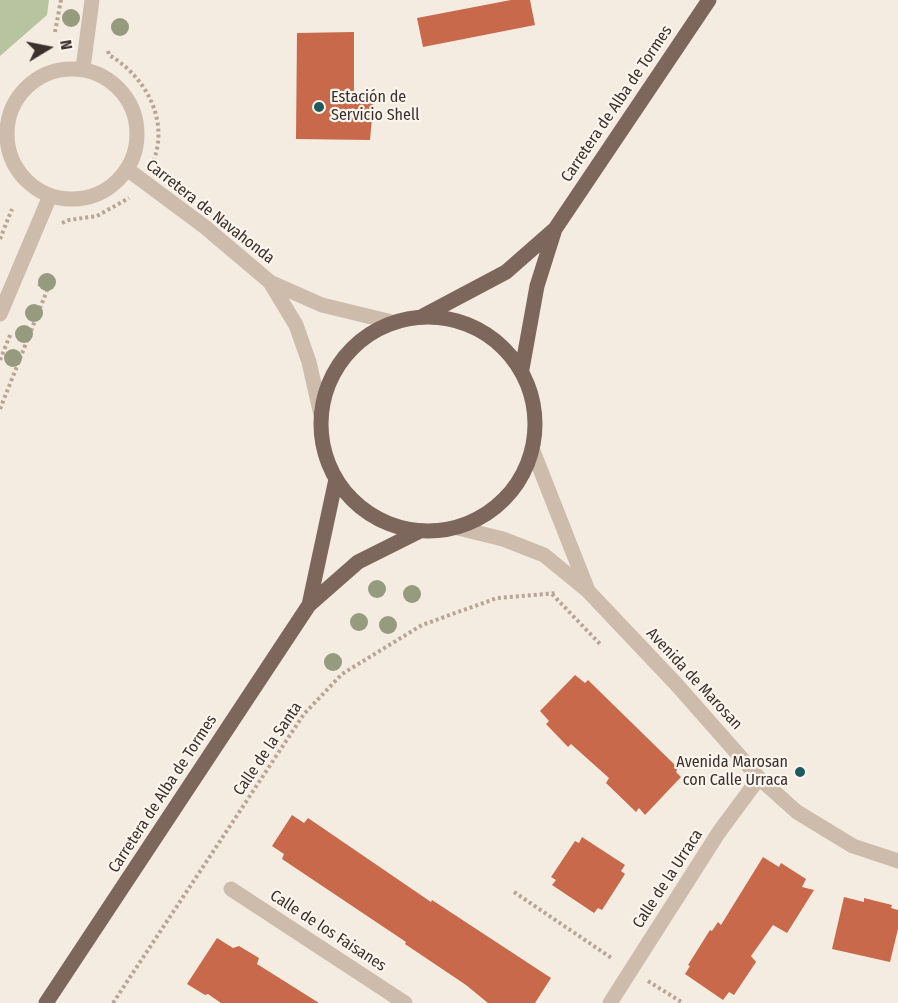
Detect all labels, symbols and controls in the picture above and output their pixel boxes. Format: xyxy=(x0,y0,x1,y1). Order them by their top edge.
north arrow xyxy=(18,18,78,78)
street label: Carretera de Alba de Tormes xyxy=(557,22,677,186)
text: N xyxy=(56,38,76,51)
place label: Estación de Servicio Shell xyxy=(331,88,419,126)
marker: Estación de Servicio Shell xyxy=(312,100,326,114)
street label: Carretera de Navahonda xyxy=(142,156,278,268)
street label: Avenida de Marosan xyxy=(642,624,746,734)
street label: Calle de la Santa xyxy=(230,699,306,799)
street label: Carretera de Alba de Tormes xyxy=(105,711,221,877)
place label: Avenida Marosan con Calle Urraca xyxy=(676,753,788,791)
marker: Avenida Marosan con Calle Urraca xyxy=(793,765,807,779)
street label: Calle de la Urraca xyxy=(629,826,707,932)
street label: Calle de los Faisanes xyxy=(266,886,390,976)

